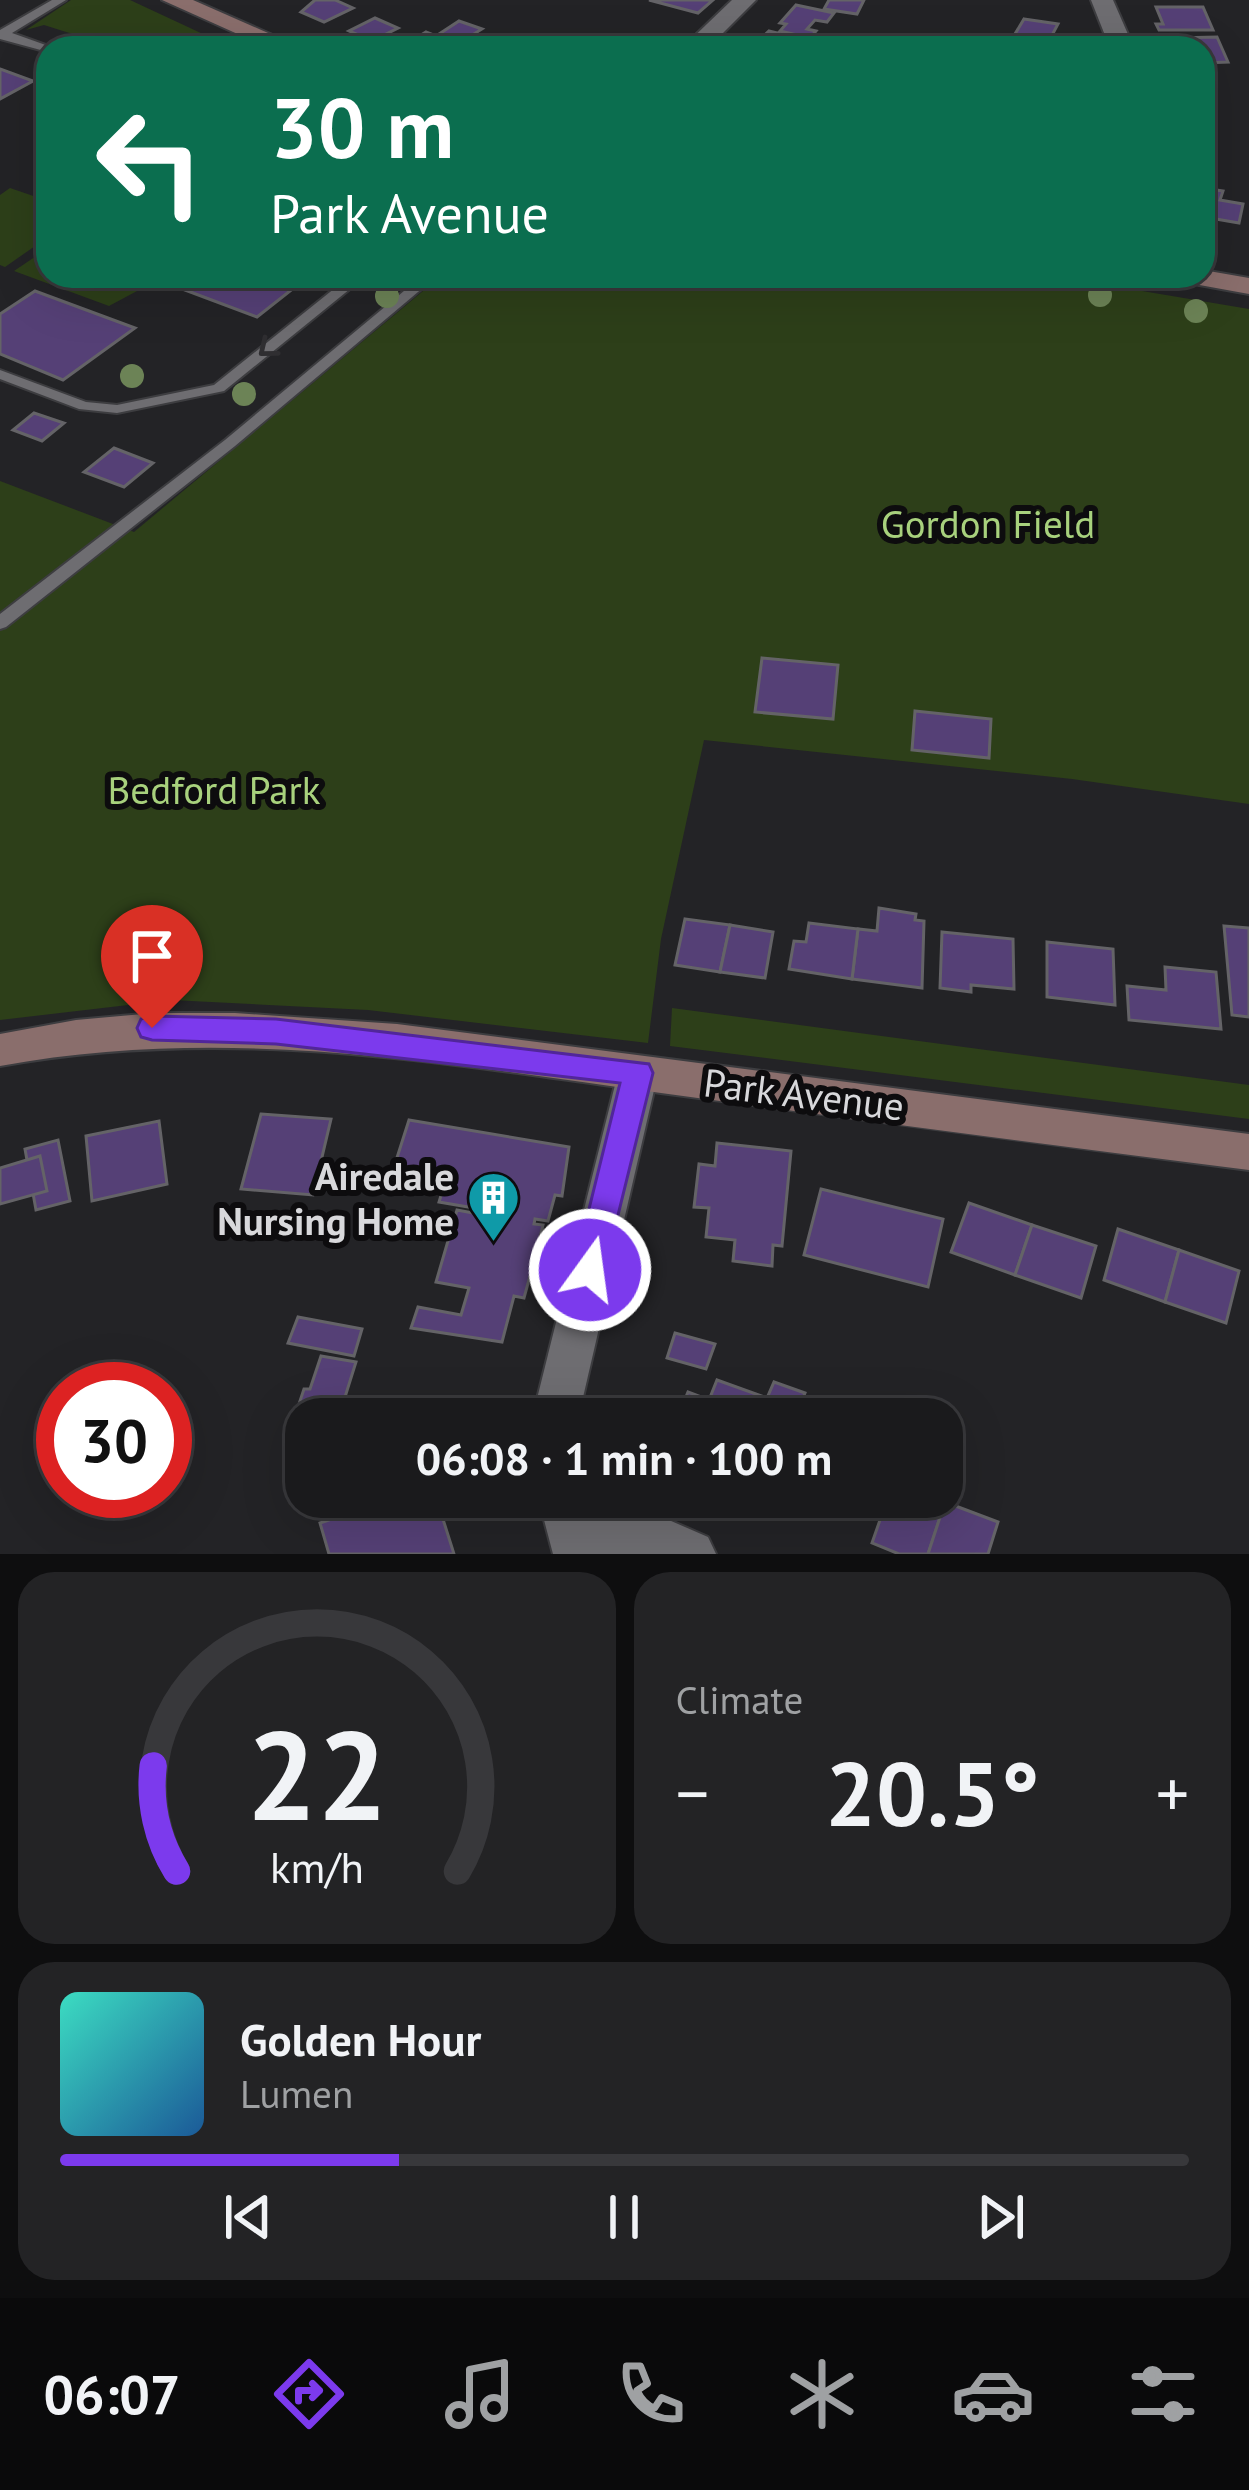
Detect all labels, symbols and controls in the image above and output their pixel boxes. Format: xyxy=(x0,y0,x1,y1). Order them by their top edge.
text: 30 m xyxy=(270,72,454,181)
icon: left xyxy=(72,84,228,240)
text: Park Avenue xyxy=(270,178,549,248)
one-way arrow xyxy=(259,335,281,356)
park label: Gordon Field xyxy=(881,498,1095,549)
park label: Bedford Park xyxy=(108,764,321,815)
pin xyxy=(101,905,203,1028)
icon: arrive xyxy=(119,923,185,989)
street label: Park Avenue xyxy=(701,1056,907,1132)
place label: Airedale Nursing Home xyxy=(217,1150,454,1246)
building icon: Airedale Nursing Home xyxy=(465,1169,521,1243)
position arrow xyxy=(527,1207,653,1333)
speed limit sign: 30 xyxy=(36,1362,192,1518)
text: 06:08 · 1 min · 100 m xyxy=(416,1429,832,1487)
text: Climate xyxy=(676,1674,803,1725)
text: 22 xyxy=(246,1693,388,1854)
text: 20.5° xyxy=(825,1734,1040,1851)
text: − xyxy=(676,1750,709,1835)
text: + xyxy=(1156,1750,1189,1835)
text: km/h xyxy=(270,1839,364,1895)
text: Golden Hour xyxy=(240,2010,481,2068)
text: Lumen xyxy=(240,2068,353,2119)
icon: previous xyxy=(215,2184,281,2250)
icon: pause xyxy=(591,2184,657,2250)
icon: next xyxy=(968,2184,1034,2250)
icon: directions xyxy=(267,2352,351,2436)
icon: music xyxy=(438,2352,522,2436)
icon: phone xyxy=(609,2352,693,2436)
icon: climate xyxy=(780,2352,864,2436)
icon: car xyxy=(951,2352,1035,2436)
icon: filters xyxy=(1121,2352,1205,2436)
text: 06:07 xyxy=(43,2359,180,2429)

